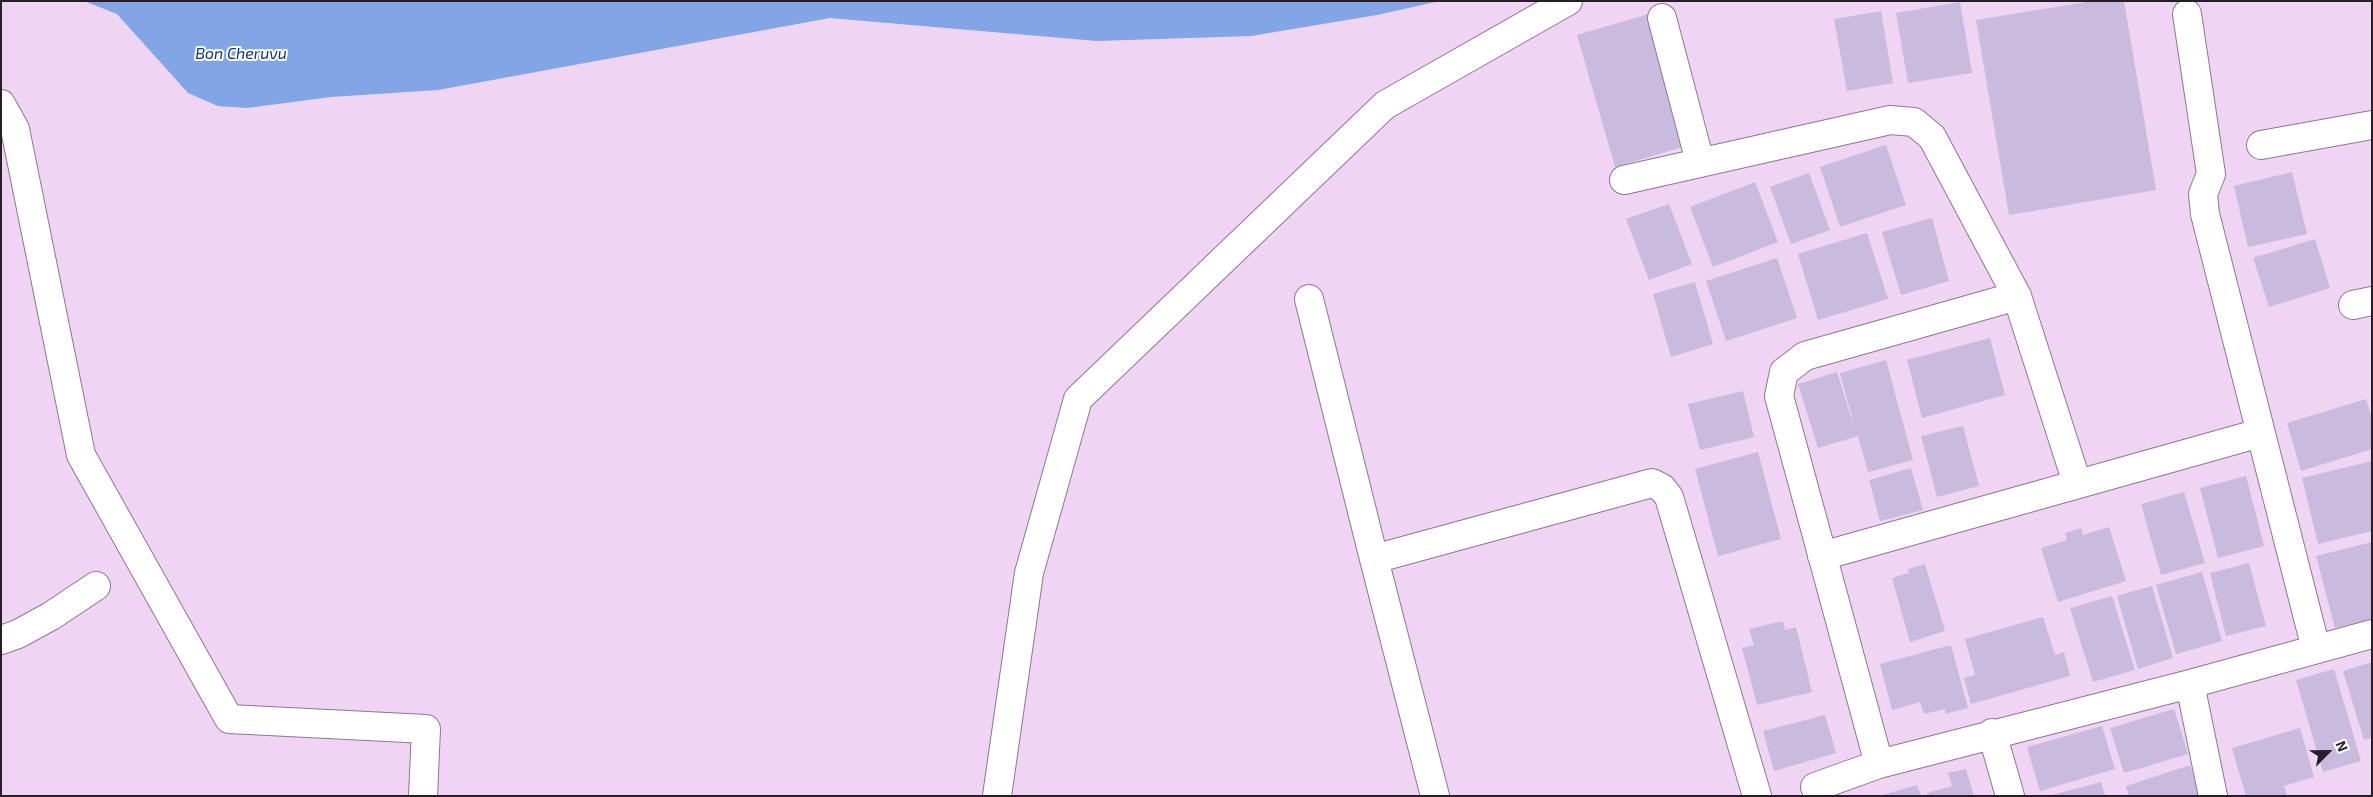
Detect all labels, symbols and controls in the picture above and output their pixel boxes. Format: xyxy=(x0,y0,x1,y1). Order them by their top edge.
water label: Bon Cheruvu xyxy=(195,44,287,64)
north arrow xyxy=(2303,727,2353,777)
text: N xyxy=(2332,738,2352,754)

